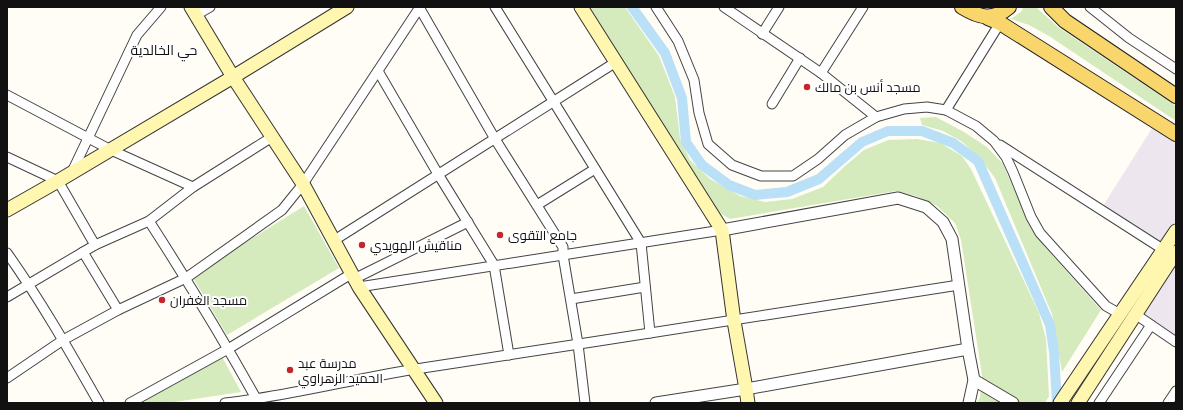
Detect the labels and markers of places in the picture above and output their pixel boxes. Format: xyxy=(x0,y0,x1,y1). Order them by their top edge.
place label: مسجد أنس بن مالك xyxy=(815,79,921,96)
marker: مسجد أنس بن مالك xyxy=(802,82,812,92)
place label: جامع التقوى xyxy=(508,227,577,244)
marker: جامع التقوى xyxy=(495,230,505,240)
place label: مناقيش الهويدي xyxy=(370,237,462,256)
marker: مناقيش الهويدي xyxy=(357,240,367,250)
place label: مسجد الغفران xyxy=(170,292,247,309)
marker: مسجد الغفران xyxy=(157,295,167,305)
place label: مدرسة عبد الحميد الزهراوي xyxy=(298,355,383,389)
marker: مدرسة عبد الحميد الزهراوي xyxy=(285,365,295,375)

